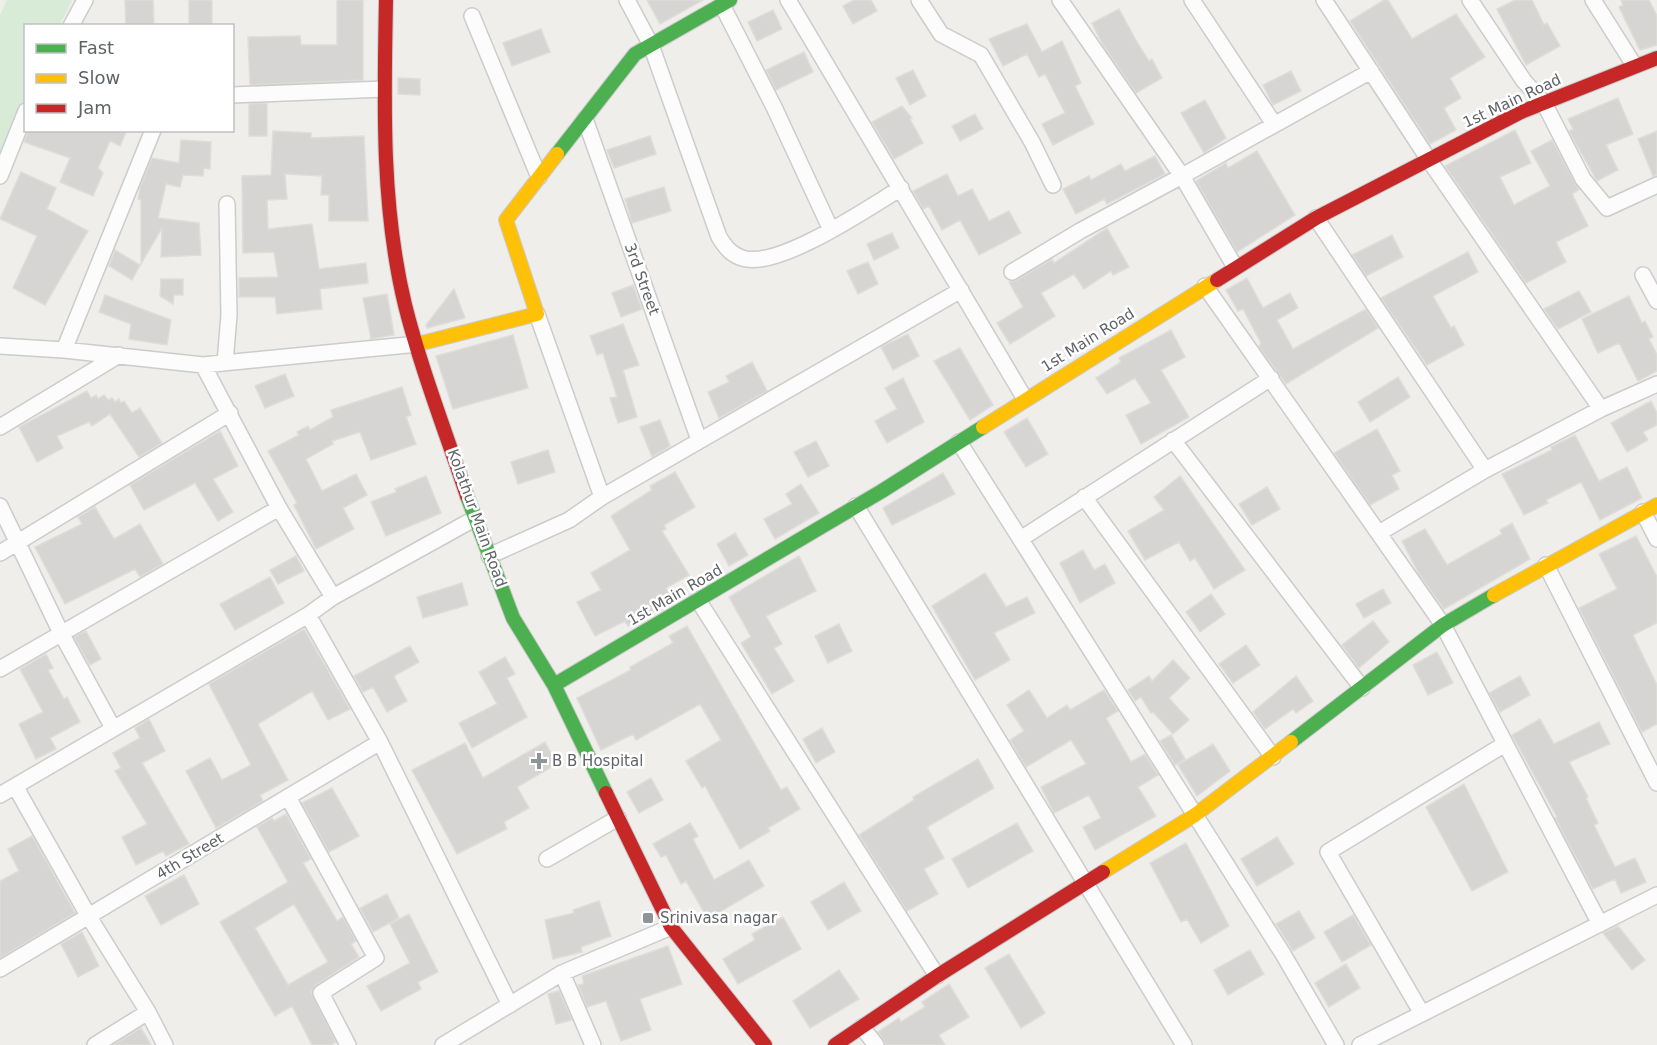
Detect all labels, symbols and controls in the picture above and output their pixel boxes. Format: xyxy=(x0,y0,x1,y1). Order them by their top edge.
legend xyxy=(24,24,234,132)
text: Fast xyxy=(78,37,114,58)
text: Slow xyxy=(78,67,120,88)
street label: 1st Main Road xyxy=(1460,70,1564,132)
text: Jam xyxy=(77,97,112,118)
street label: 3rd Street xyxy=(621,241,663,318)
street label: 1st Main Road xyxy=(1038,304,1138,376)
street label: Kolathur Main Road xyxy=(444,446,510,590)
street label: 1st Main Road xyxy=(624,561,726,629)
marker: B B Hospital xyxy=(530,752,548,770)
place label: B B Hospital xyxy=(552,752,643,770)
street label: 4th Street xyxy=(153,829,227,883)
place label: Srinivasa nagar xyxy=(660,909,778,927)
marker: Srinivasa nagar xyxy=(641,911,655,925)

